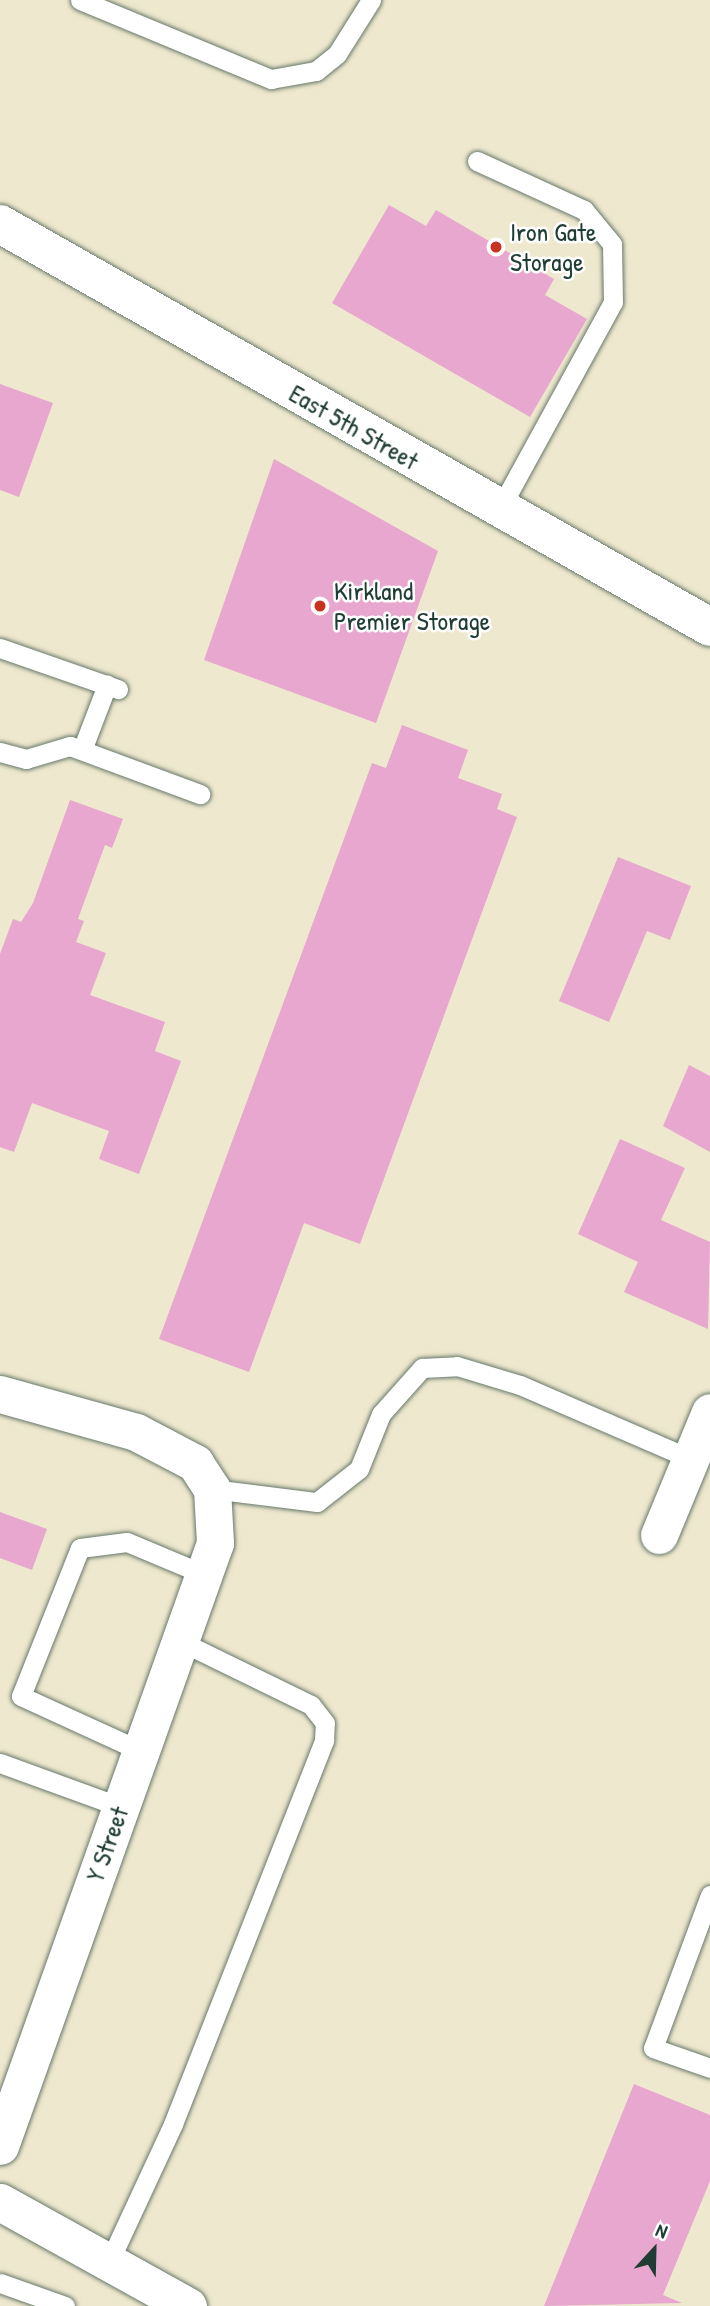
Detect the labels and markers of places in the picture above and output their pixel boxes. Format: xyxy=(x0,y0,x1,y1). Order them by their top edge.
place label: Iron Gate Storage xyxy=(510,216,596,278)
marker: Iron Gate Storage xyxy=(488,239,504,255)
place label: Kirkland Premier Storage xyxy=(334,575,490,636)
marker: Kirkland Premier Storage xyxy=(312,598,328,614)

